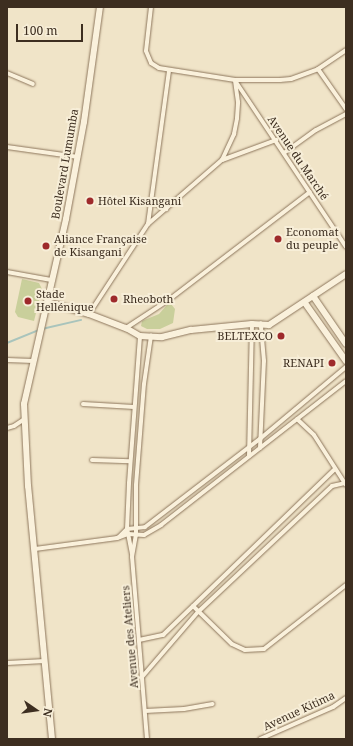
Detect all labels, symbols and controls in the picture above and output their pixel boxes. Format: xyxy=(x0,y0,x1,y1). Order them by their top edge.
scale bar xyxy=(18,16,85,42)
text: 100 m xyxy=(23,22,58,39)
street label: Boulevard Lumumba xyxy=(49,108,81,220)
street label: Avenue du Marché xyxy=(265,113,331,203)
place label: Hôtel Kisangani xyxy=(98,194,181,208)
marker: Hôtel Kisangani xyxy=(85,196,95,206)
place label: Economat du peuple xyxy=(286,226,339,252)
place label: Aliance Française de Kisangani xyxy=(54,233,147,259)
marker: Economat du peuple xyxy=(273,234,283,244)
marker: Aliance Française de Kisangani xyxy=(41,241,51,251)
place label: Stade Hellénique xyxy=(36,288,94,314)
place label: Rheoboth xyxy=(123,292,173,306)
marker: Rheoboth xyxy=(108,293,120,305)
marker: Stade Hellénique xyxy=(23,296,33,306)
place label: BELTEXCO xyxy=(217,329,273,343)
marker: BELTEXCO xyxy=(276,331,286,341)
place label: RENAPI xyxy=(283,356,324,370)
marker: RENAPI xyxy=(327,358,337,368)
street label: Avenue des Ateliers xyxy=(119,585,141,689)
street label: Avenue Kitima xyxy=(261,689,337,733)
north arrow xyxy=(16,690,56,730)
text: N xyxy=(40,707,56,719)

